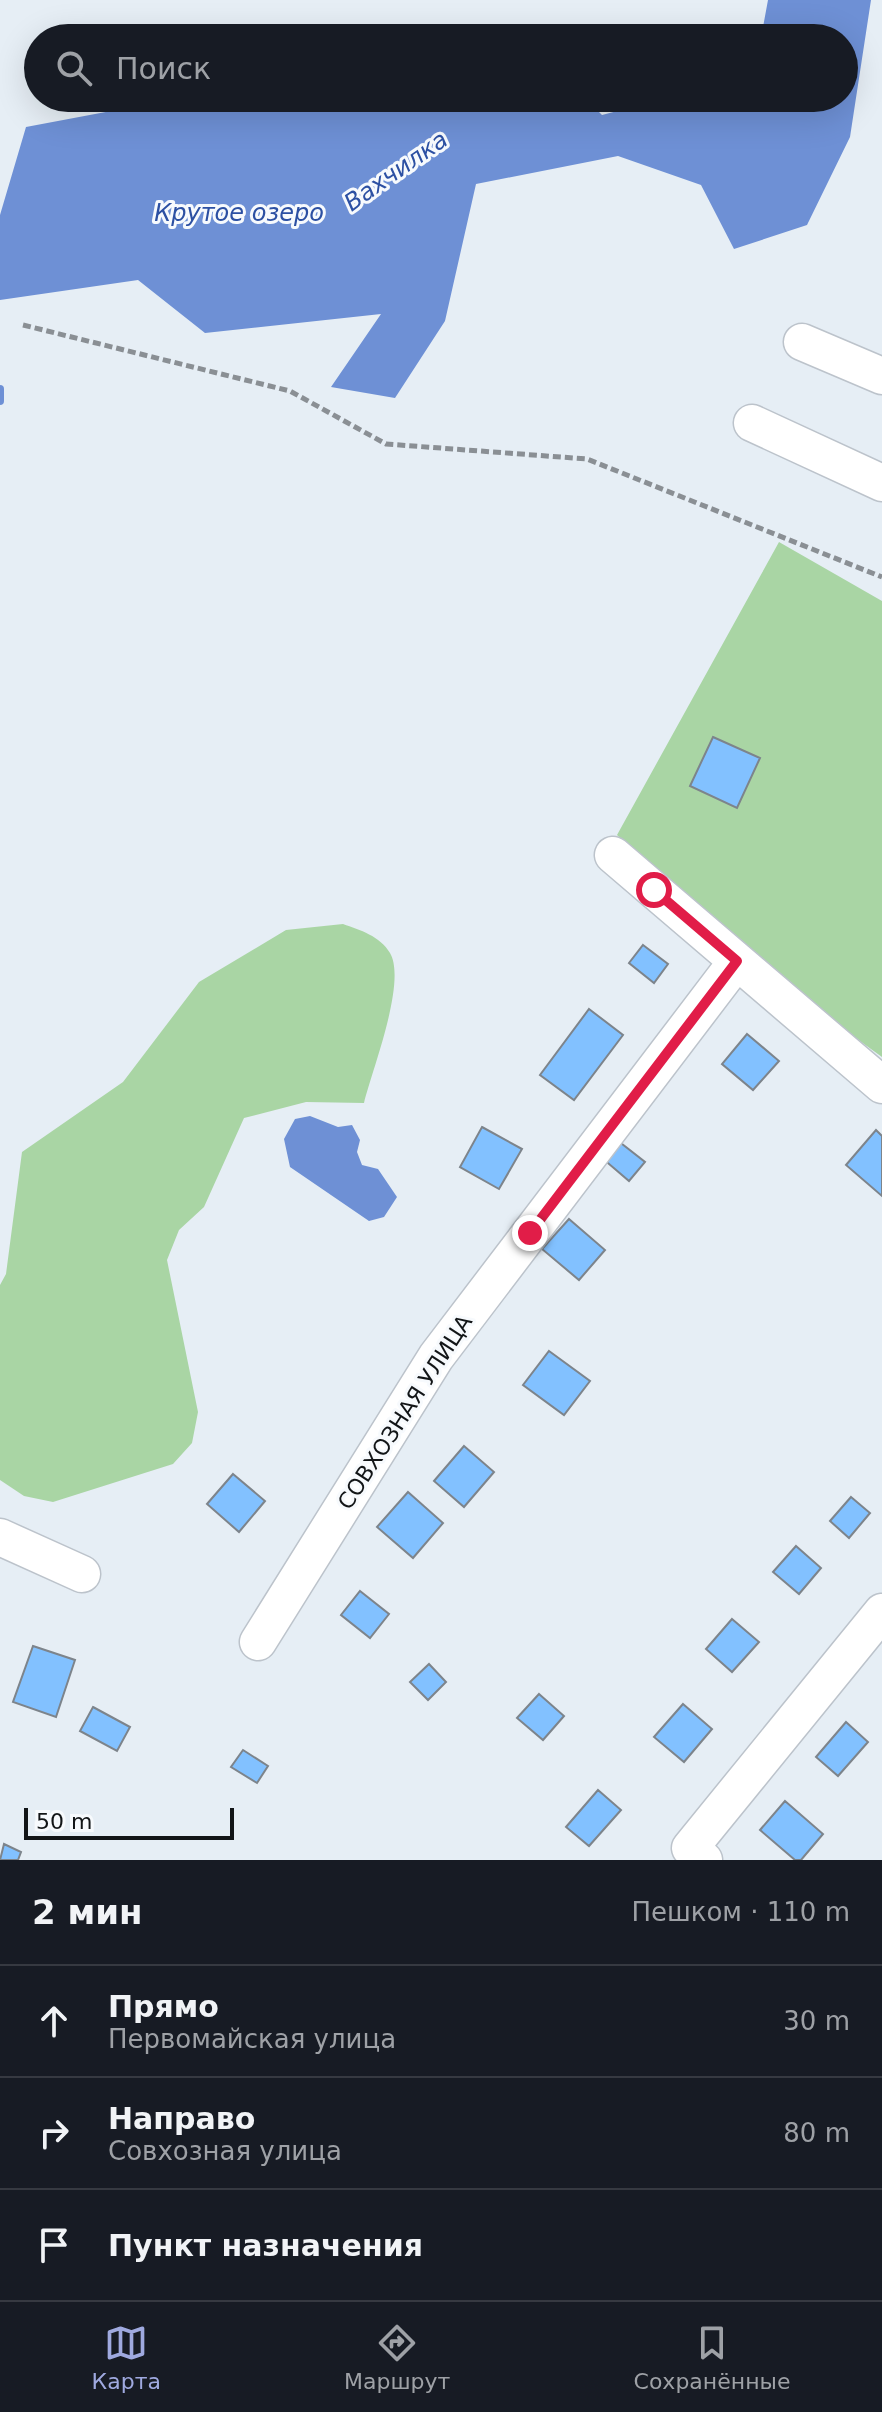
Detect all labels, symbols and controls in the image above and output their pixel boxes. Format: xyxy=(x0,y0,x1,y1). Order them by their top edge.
search box xyxy=(24,24,858,112)
icon: search xyxy=(52,46,96,90)
text: Поиск xyxy=(116,51,211,86)
water label: Вахчилка xyxy=(339,125,453,217)
water label: Крутое озеро xyxy=(154,199,324,227)
route start xyxy=(636,872,672,908)
route end xyxy=(512,1215,548,1251)
street label: СОВХОЗНАЯ УЛИЦА xyxy=(333,1310,477,1514)
scale bar xyxy=(24,1804,234,1840)
text: 50 m xyxy=(36,1809,92,1834)
text: 2 мин xyxy=(32,1892,143,1932)
text: Пешком · 110 m xyxy=(631,1897,850,1927)
text: Прямо xyxy=(108,1989,219,2024)
icon: ahead xyxy=(32,1999,76,2043)
text: 30 m xyxy=(783,2006,850,2036)
text: Первомайская улица xyxy=(108,2024,396,2054)
text: Направо xyxy=(108,2101,255,2136)
icon: right xyxy=(32,2111,76,2155)
text: 80 m xyxy=(783,2118,850,2148)
text: Совхозная улица xyxy=(108,2136,342,2166)
icon: arrive xyxy=(32,2223,76,2267)
text: Пункт назначения xyxy=(108,2228,423,2263)
tab: Карта xyxy=(92,2321,161,2394)
tab: Маршрут xyxy=(344,2321,450,2394)
tab: Сохранённые xyxy=(634,2321,790,2394)

